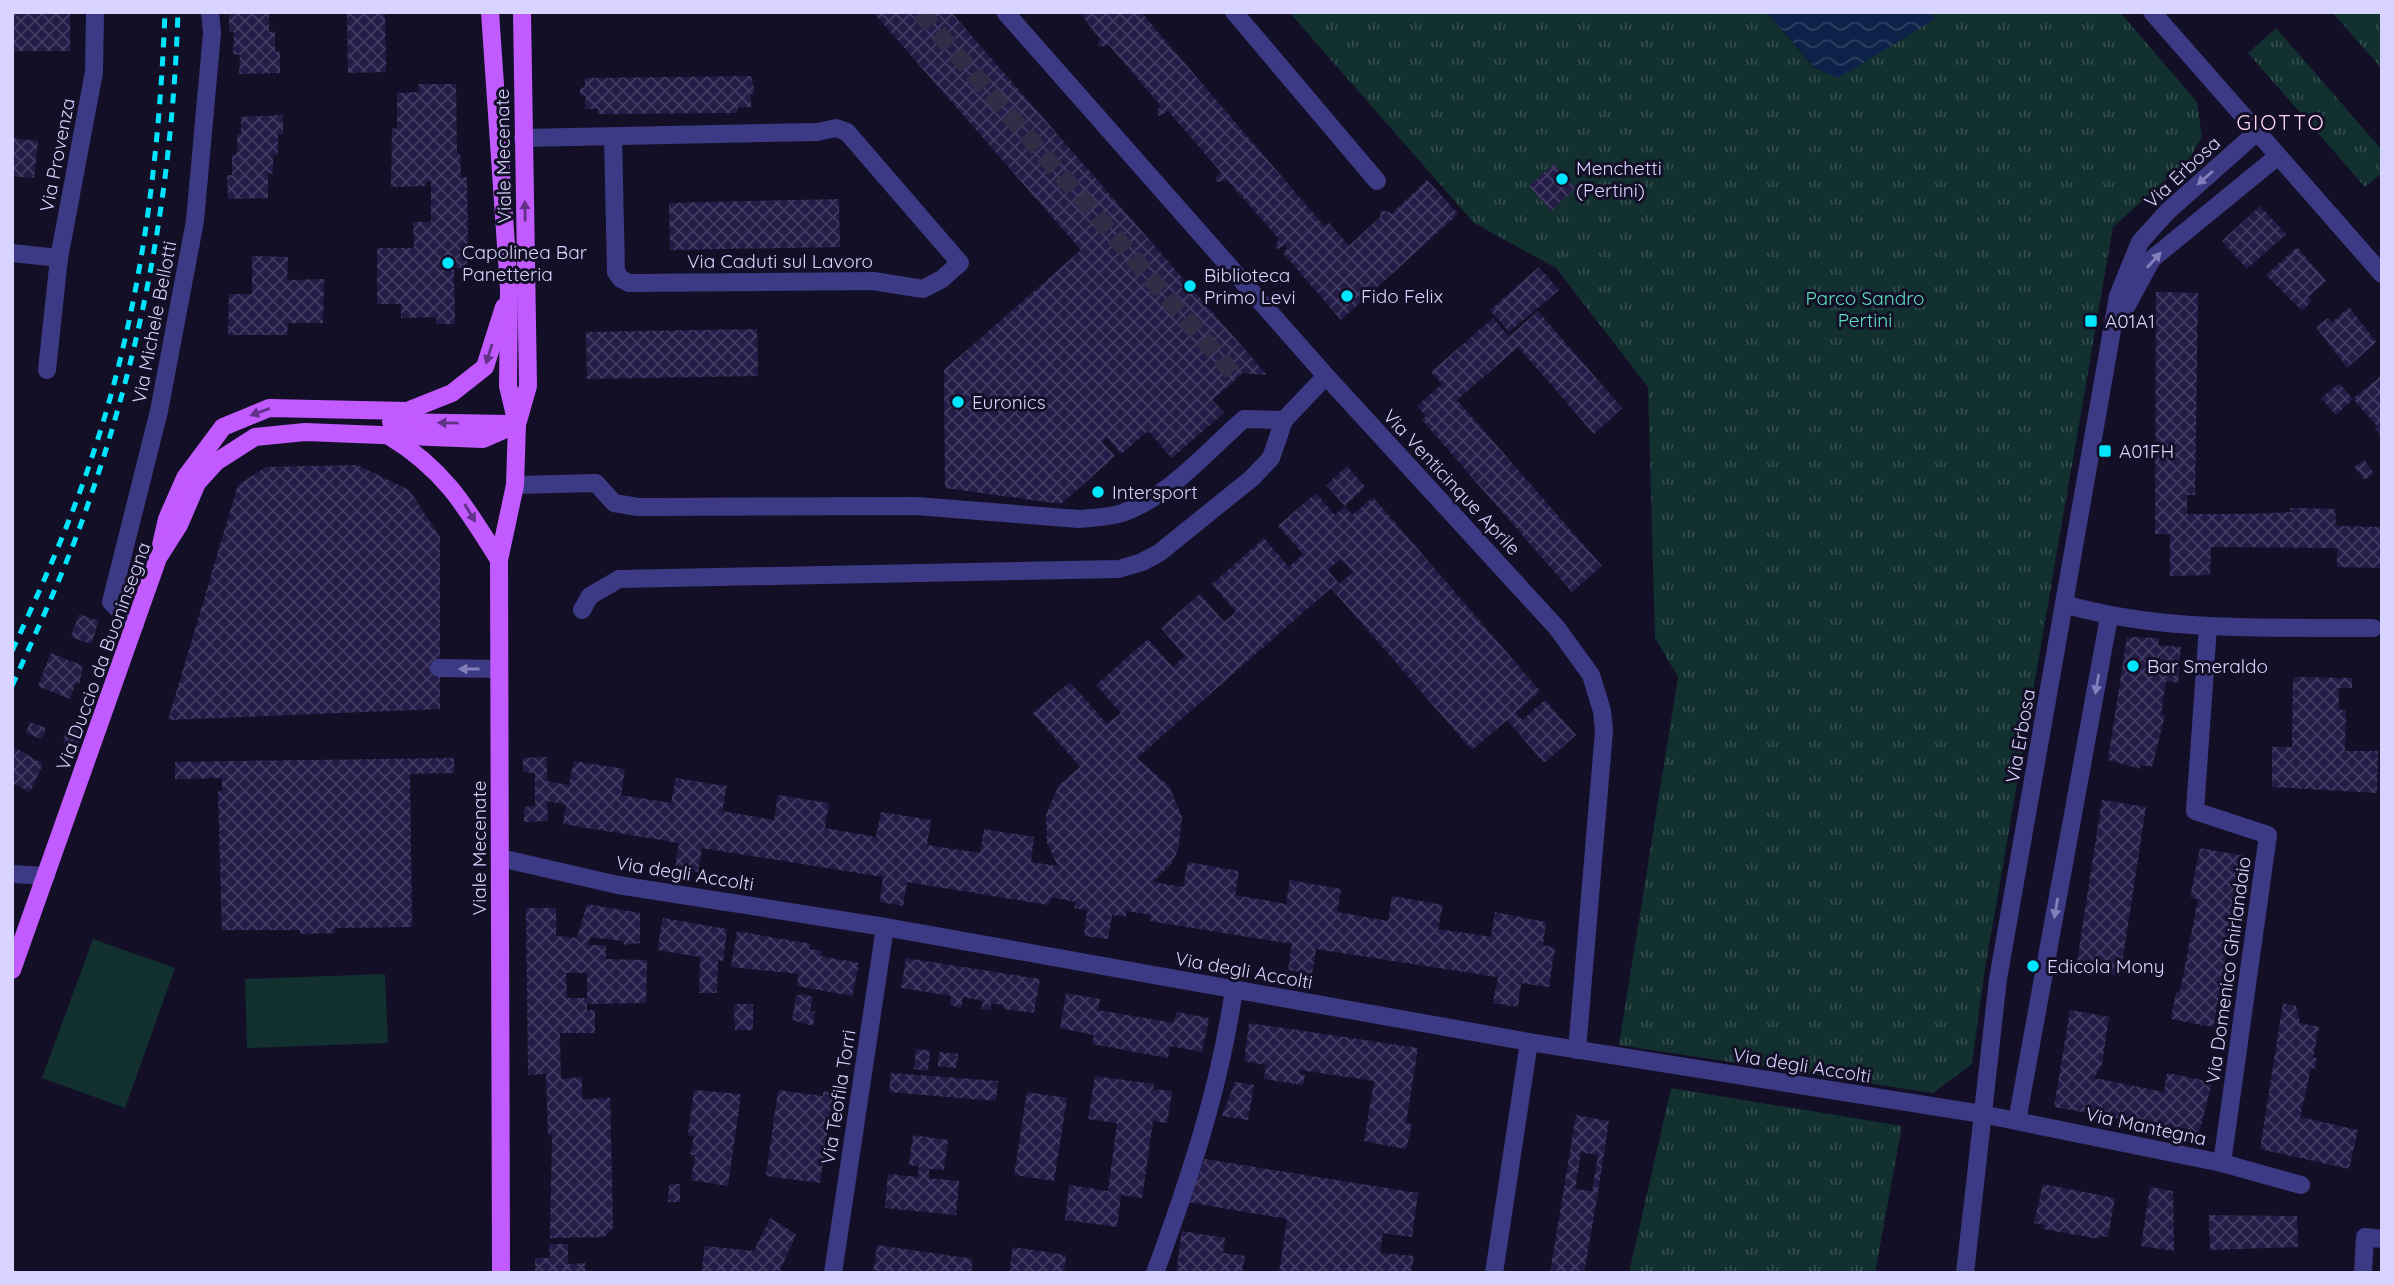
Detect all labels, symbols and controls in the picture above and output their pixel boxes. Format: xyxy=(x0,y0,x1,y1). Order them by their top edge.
street label: Viale Mecenate xyxy=(490,88,516,224)
street label: Via Provenza xyxy=(34,96,80,214)
district label: GIOTTO xyxy=(2236,109,2326,135)
street label: Via Erbosa xyxy=(2139,131,2225,213)
place label: Menchetti (Pertini) xyxy=(1576,156,1662,202)
one-way arrow xyxy=(2197,170,2214,185)
marker: Menchetti (Pertini) xyxy=(1554,171,1570,187)
one-way arrow xyxy=(519,199,531,221)
street label: Via Michele Bellotti xyxy=(127,239,181,405)
place label: Capolinea Bar Panetteria xyxy=(462,240,588,286)
street label: Via Caduti sul Lavoro xyxy=(687,249,873,273)
one-way arrow xyxy=(2146,251,2162,269)
marker: Capolinea Bar Panetteria xyxy=(440,255,456,271)
place label: Biblioteca Primo Levi xyxy=(1204,263,1296,309)
marker: Biblioteca Primo Levi xyxy=(1182,278,1198,294)
place label: Fido Felix xyxy=(1361,284,1443,308)
park label: Parco Sandro Pertini xyxy=(1805,286,1925,332)
marker: Fido Felix xyxy=(1339,288,1355,304)
place label: A01A1 xyxy=(2105,309,2155,333)
marker: A01A1 xyxy=(2083,313,2099,329)
one-way arrow xyxy=(483,344,493,365)
place label: Euronics xyxy=(972,390,1046,414)
marker: Euronics xyxy=(950,394,966,410)
street label: Via Venticinque Aprile xyxy=(1378,404,1526,560)
one-way arrow xyxy=(249,407,270,418)
one-way arrow xyxy=(437,417,459,428)
place label: A01FH xyxy=(2119,439,2174,463)
marker: A01FH xyxy=(2097,443,2113,459)
place label: Intersport xyxy=(1112,480,1198,504)
marker: Intersport xyxy=(1090,484,1106,500)
one-way arrow xyxy=(463,503,476,522)
street label: Via Duccio da Buoninsegna xyxy=(50,539,156,773)
place label: Bar Smeraldo xyxy=(2147,654,2268,678)
marker: Bar Smeraldo xyxy=(2125,658,2141,674)
one-way arrow xyxy=(458,663,480,675)
one-way arrow xyxy=(2091,673,2102,695)
street label: Via Erbosa xyxy=(2000,687,2040,785)
street label: Viale Mecenate xyxy=(467,781,491,915)
street label: Via degli Accolti xyxy=(614,850,756,896)
street label: Via Domenico Ghirlandaio xyxy=(2200,855,2256,1085)
one-way arrow xyxy=(2050,897,2061,919)
street label: Via degli Accolti xyxy=(1173,946,1315,994)
place label: Edicola Mony xyxy=(2047,954,2165,978)
marker: Edicola Mony xyxy=(2025,958,2041,974)
street label: Via Teofila Torri xyxy=(815,1028,861,1166)
street label: Via degli Accolti xyxy=(1731,1042,1873,1088)
street label: Via Mantegna xyxy=(2083,1101,2209,1151)

